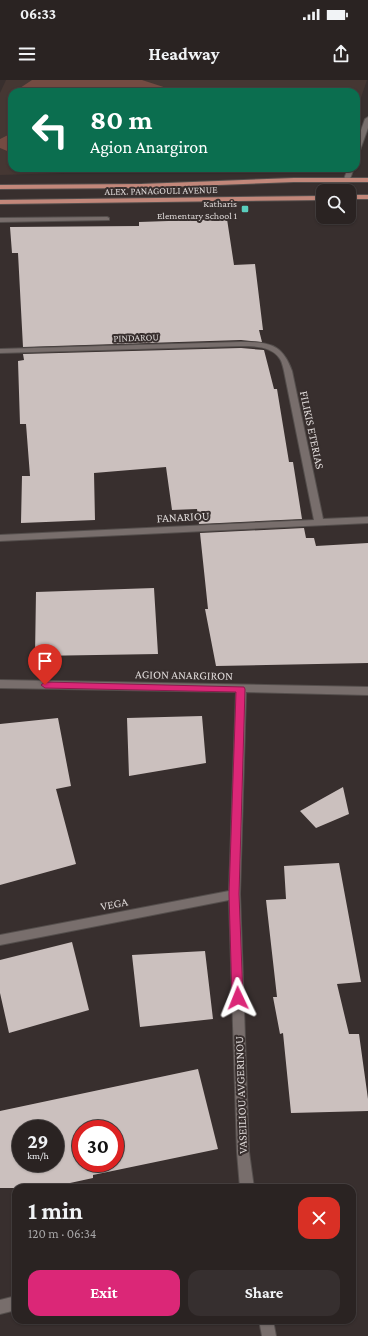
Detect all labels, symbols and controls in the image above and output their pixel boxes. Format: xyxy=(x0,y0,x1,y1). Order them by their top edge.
text: 06:33 xyxy=(20,6,56,22)
icon: menu xyxy=(16,43,38,65)
icon: share xyxy=(330,43,352,65)
text: Headway xyxy=(149,44,219,64)
icon: left xyxy=(24,104,76,156)
text: 80 m xyxy=(90,104,152,135)
text: Agion Anargiron xyxy=(90,137,208,157)
street label: ALEX. PANAGOULI AVENUE xyxy=(104,184,218,197)
map controls xyxy=(316,184,356,224)
button: search xyxy=(316,184,356,224)
place label: Katharis Elementary School 1 xyxy=(157,198,237,221)
marker: Katharis Elementary School 1 xyxy=(240,204,250,214)
street label: PINDAROU xyxy=(113,331,159,344)
street label: FILIKIS ETERIAS xyxy=(297,390,327,471)
street label: FANARIOU xyxy=(156,509,210,525)
pin xyxy=(28,644,62,685)
icon: arrive xyxy=(34,650,56,672)
street label: AGION ANARGIRON xyxy=(135,667,233,683)
street label: VEGA xyxy=(99,894,129,914)
position arrow xyxy=(217,977,259,1019)
street label: VASEILIOU AVGERINOU xyxy=(232,1036,250,1154)
speed limit sign: 30 xyxy=(72,1120,124,1172)
text: 29 xyxy=(27,1130,49,1152)
text: km/h xyxy=(27,1150,49,1161)
text: 1 min xyxy=(28,1197,83,1224)
button: close xyxy=(298,1197,340,1239)
text: 120 m · 06:34 xyxy=(28,1226,96,1241)
button: Exit xyxy=(28,1270,180,1316)
button: Share xyxy=(188,1270,340,1316)

